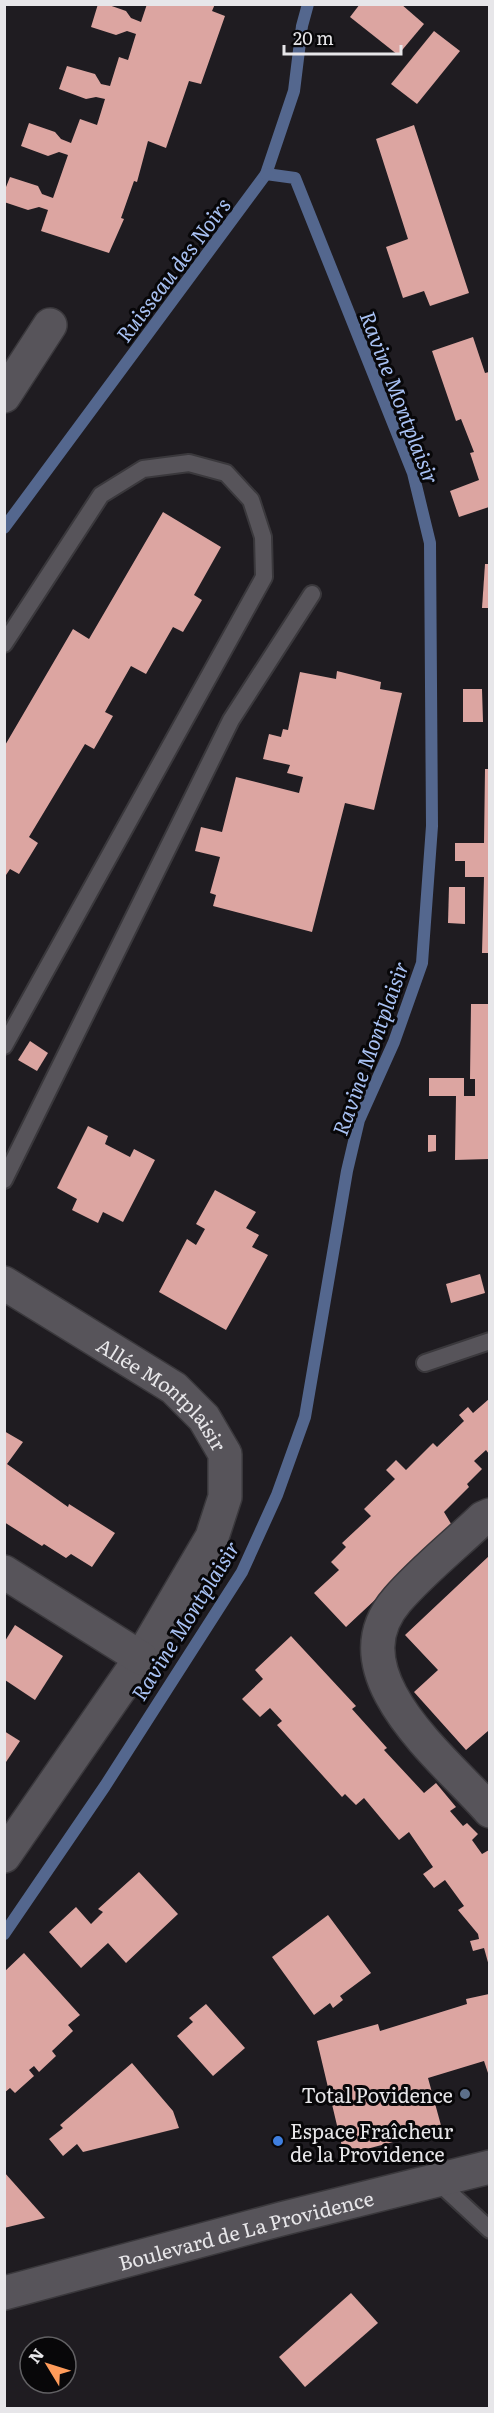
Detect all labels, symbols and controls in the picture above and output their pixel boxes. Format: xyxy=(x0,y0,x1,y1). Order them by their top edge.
scale bar xyxy=(284,18,401,56)
text: 20 m xyxy=(293,24,334,51)
water label: Ruisseau des Noirs xyxy=(107,190,237,348)
water label: Ravine Montplaisir xyxy=(354,306,448,488)
water label: Ravine Montplaisir xyxy=(323,956,415,1139)
street label: Allée Montplaisir xyxy=(92,1329,235,1457)
water label: Ravine Montplaisir xyxy=(122,1534,246,1706)
place label: Total Povidence xyxy=(301,2079,453,2109)
marker: Total Povidence xyxy=(458,2087,472,2101)
place label: Espace Fraîcheur de la Providence xyxy=(290,2115,454,2168)
marker: Espace Fraîcheur de la Providence xyxy=(271,2134,285,2148)
street label: Boulevard de La Providence xyxy=(115,2182,376,2277)
north arrow xyxy=(18,2335,78,2395)
text: N xyxy=(22,2342,49,2368)

